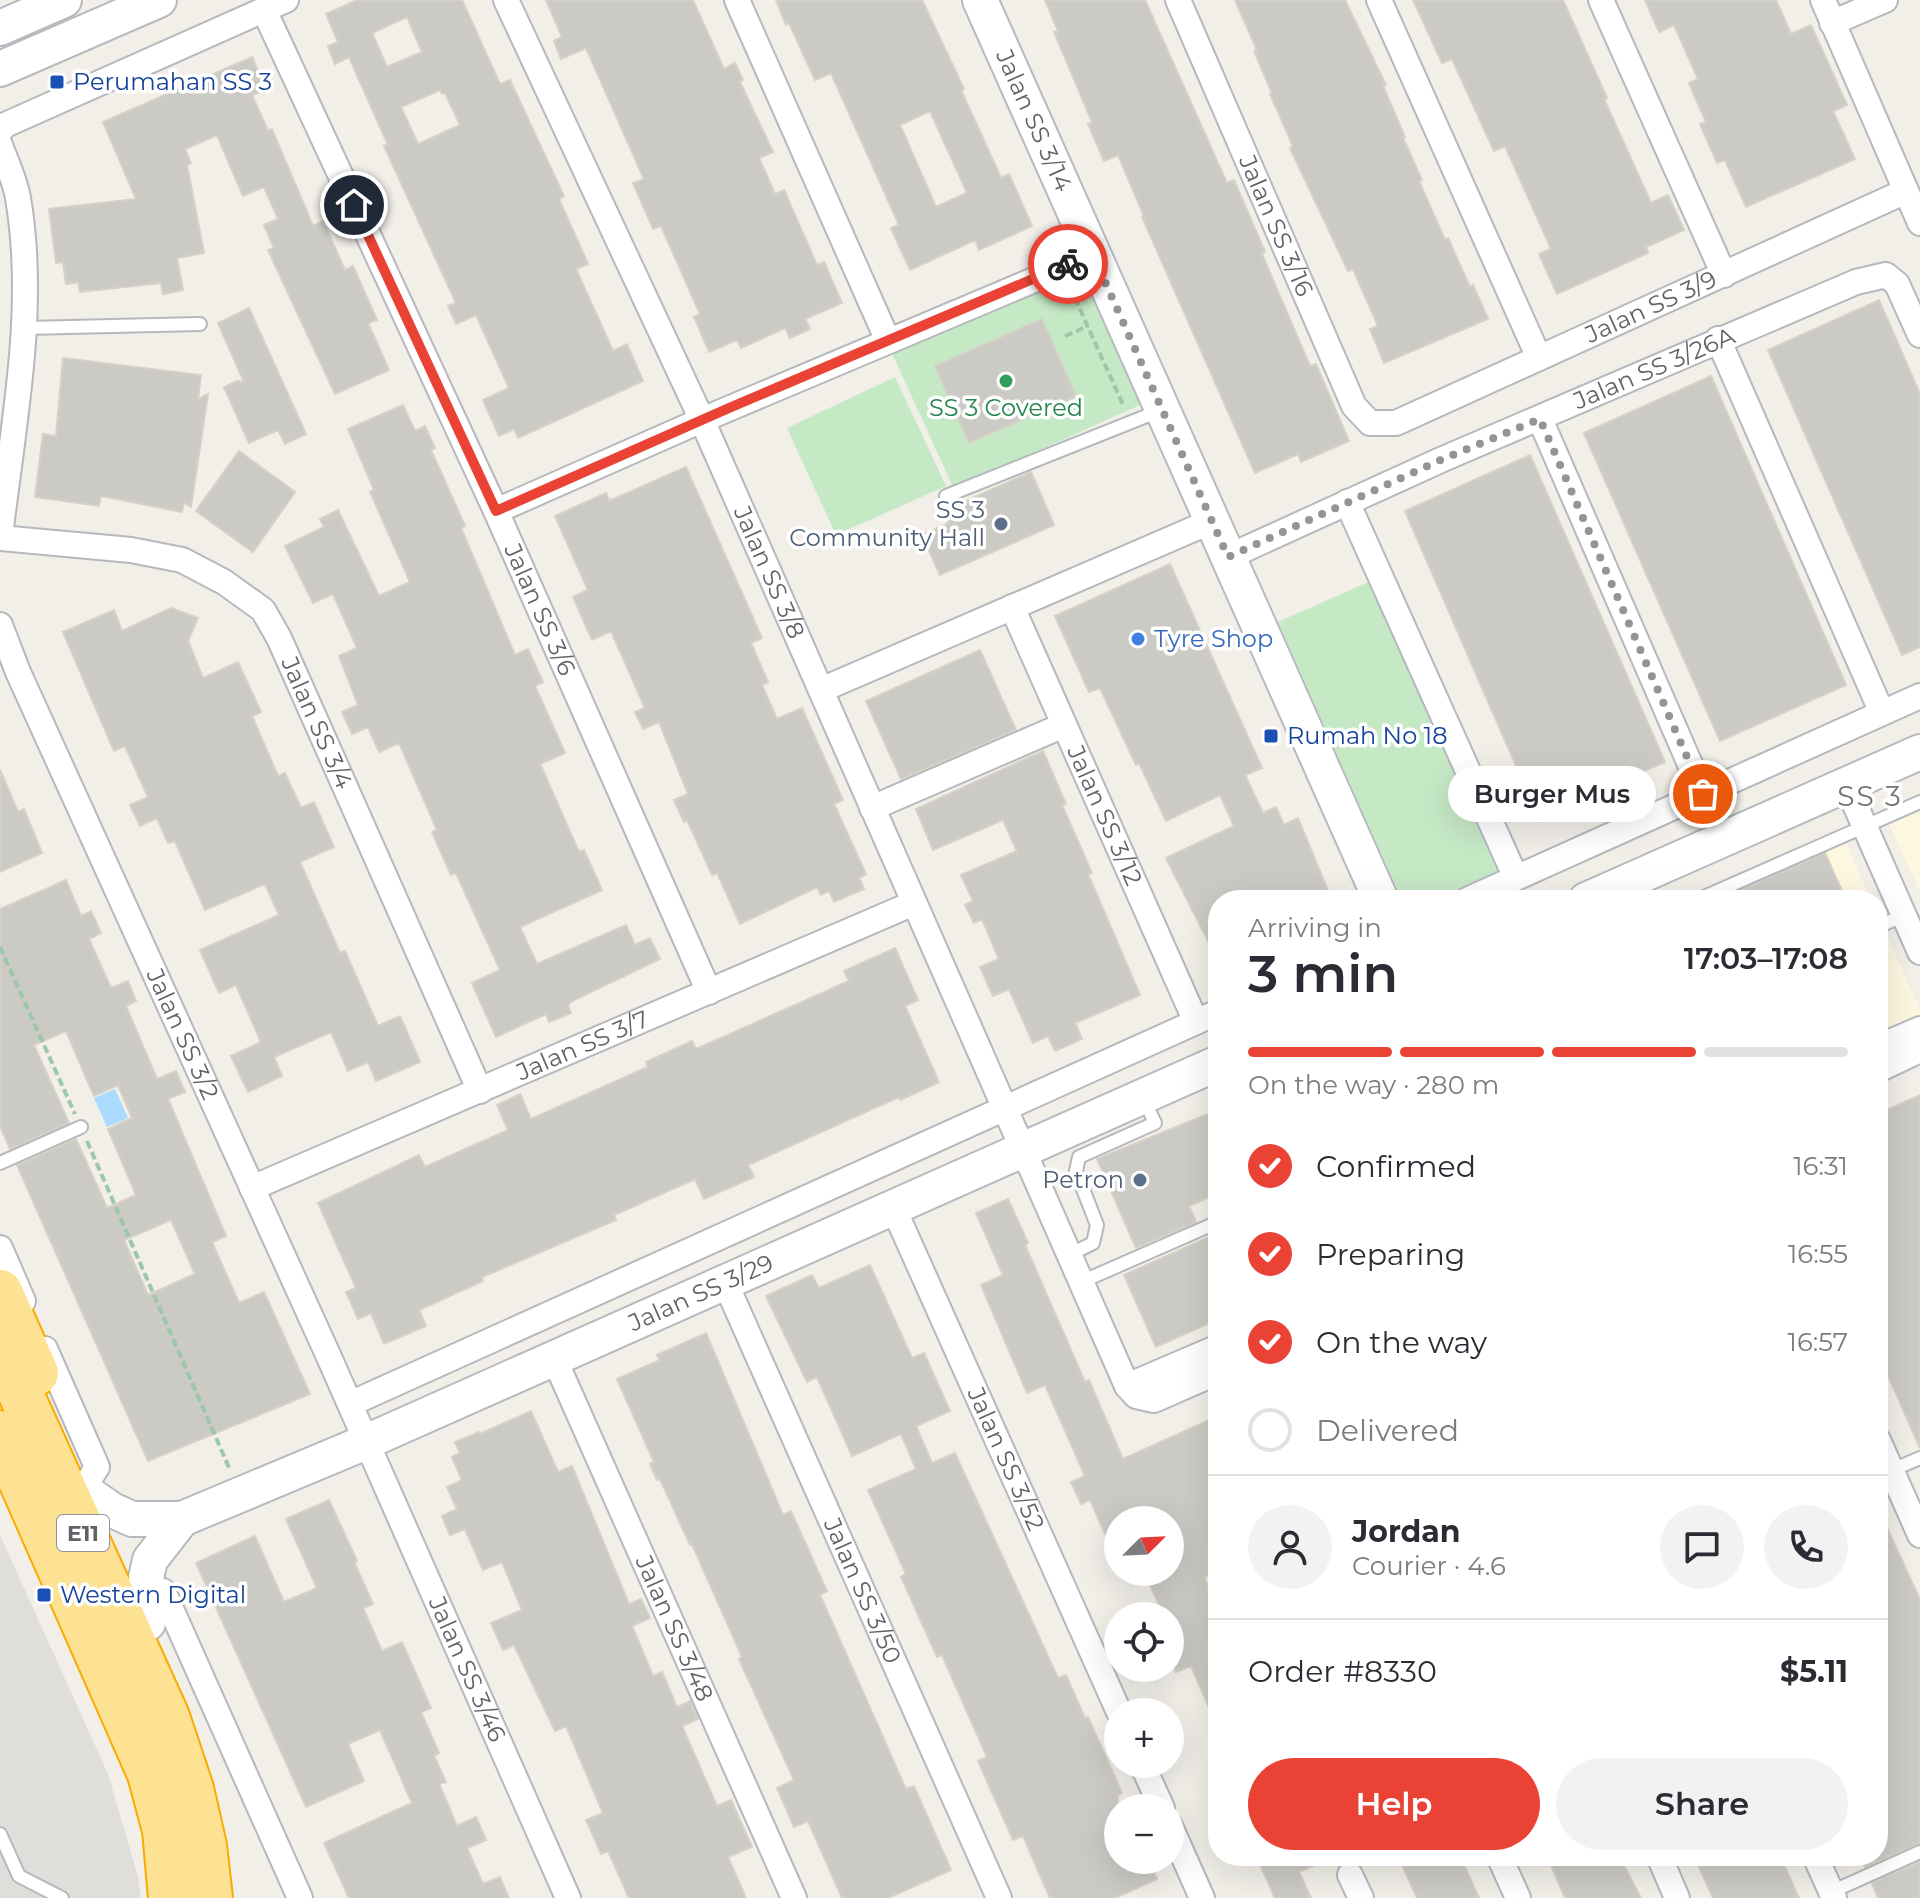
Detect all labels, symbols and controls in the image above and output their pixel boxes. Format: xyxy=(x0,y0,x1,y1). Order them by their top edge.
street label: Jalan SS 3/14 xyxy=(990,44,1078,196)
place label: Perumahan SS 3 xyxy=(73,67,272,96)
marker: Perumahan SS 3 xyxy=(48,73,66,91)
street label: Jalan SS 3/16 xyxy=(1233,150,1320,300)
pin xyxy=(320,171,388,239)
icon: home xyxy=(332,183,376,227)
courier xyxy=(1028,224,1108,304)
icon: bike xyxy=(1046,242,1090,286)
street label: Jalan SS 3/9 xyxy=(1580,264,1721,349)
street label: Jalan SS 3/26A xyxy=(1568,320,1740,416)
marker: SS 3 Covered xyxy=(997,372,1015,390)
place label: SS 3 Covered xyxy=(929,393,1083,422)
place label: SS 3 Community Hall xyxy=(789,495,985,552)
street label: Jalan SS 3/8 xyxy=(727,501,811,643)
marker: SS 3 Community Hall xyxy=(992,515,1010,533)
street label: Jalan SS 3/6 xyxy=(498,538,582,680)
place label: Tyre Shop xyxy=(1154,624,1273,653)
marker: Tyre Shop xyxy=(1129,630,1147,648)
street label: Jalan SS 3/4 xyxy=(275,651,359,793)
place label: Rumah No 18 xyxy=(1287,721,1447,750)
marker: Rumah No 18 xyxy=(1262,727,1280,745)
street label: Jalan SS 3/12 xyxy=(1061,740,1148,890)
pin xyxy=(1669,760,1737,828)
callout: Burger Mus xyxy=(1447,766,1655,822)
icon: bag xyxy=(1681,772,1725,816)
text: Burger Mus xyxy=(1474,778,1630,810)
district label: SS 3 xyxy=(1837,779,1903,813)
text: Arriving in xyxy=(1248,912,1382,944)
text: 17:03–17:08 xyxy=(1684,940,1848,977)
text: 3 min xyxy=(1248,942,1398,1005)
street label: Jalan SS 3/2 xyxy=(140,963,225,1104)
street label: Jalan SS 3/7 xyxy=(511,1004,653,1087)
text: On the way · 280 m xyxy=(1248,1069,1499,1101)
icon: check xyxy=(1248,1144,1292,1188)
text: Confirmed xyxy=(1316,1148,1476,1185)
text: 16:31 xyxy=(1793,1150,1848,1182)
place label: Petron xyxy=(1042,1165,1124,1194)
marker: Petron xyxy=(1131,1171,1149,1189)
icon: check xyxy=(1248,1232,1292,1276)
text: Preparing xyxy=(1316,1236,1465,1273)
text: 16:55 xyxy=(1788,1238,1848,1270)
street label: Jalan SS 3/29 xyxy=(623,1248,777,1338)
icon: check xyxy=(1248,1320,1292,1364)
text: On the way xyxy=(1316,1324,1487,1361)
text: 16:57 xyxy=(1788,1326,1848,1358)
street label: Jalan SS 3/52 xyxy=(961,1382,1051,1535)
text: Delivered xyxy=(1316,1412,1459,1449)
button: person xyxy=(1248,1505,1332,1589)
button: chat xyxy=(1660,1505,1744,1589)
button: phone xyxy=(1764,1505,1848,1589)
north arrow xyxy=(1104,1506,1184,1586)
map controls xyxy=(1104,1506,1184,1874)
street label: Jalan SS 3/50 xyxy=(817,1512,908,1668)
text: Jordan xyxy=(1352,1513,1461,1550)
road number: E11 xyxy=(57,1515,109,1551)
street label: Jalan SS 3/48 xyxy=(629,1550,720,1706)
text: Courier · 4.6 xyxy=(1352,1550,1506,1582)
place label: Western Digital xyxy=(60,1580,246,1609)
marker: Western Digital xyxy=(35,1586,53,1604)
street label: Jalan SS 3/46 xyxy=(422,1591,512,1746)
button: locate xyxy=(1104,1602,1184,1682)
text: Order #8330 xyxy=(1248,1653,1437,1690)
text: $5.11 xyxy=(1780,1653,1848,1690)
button: + xyxy=(1104,1698,1184,1778)
button: Help xyxy=(1248,1758,1540,1850)
button: Share xyxy=(1556,1758,1848,1850)
button: − xyxy=(1104,1794,1184,1874)

